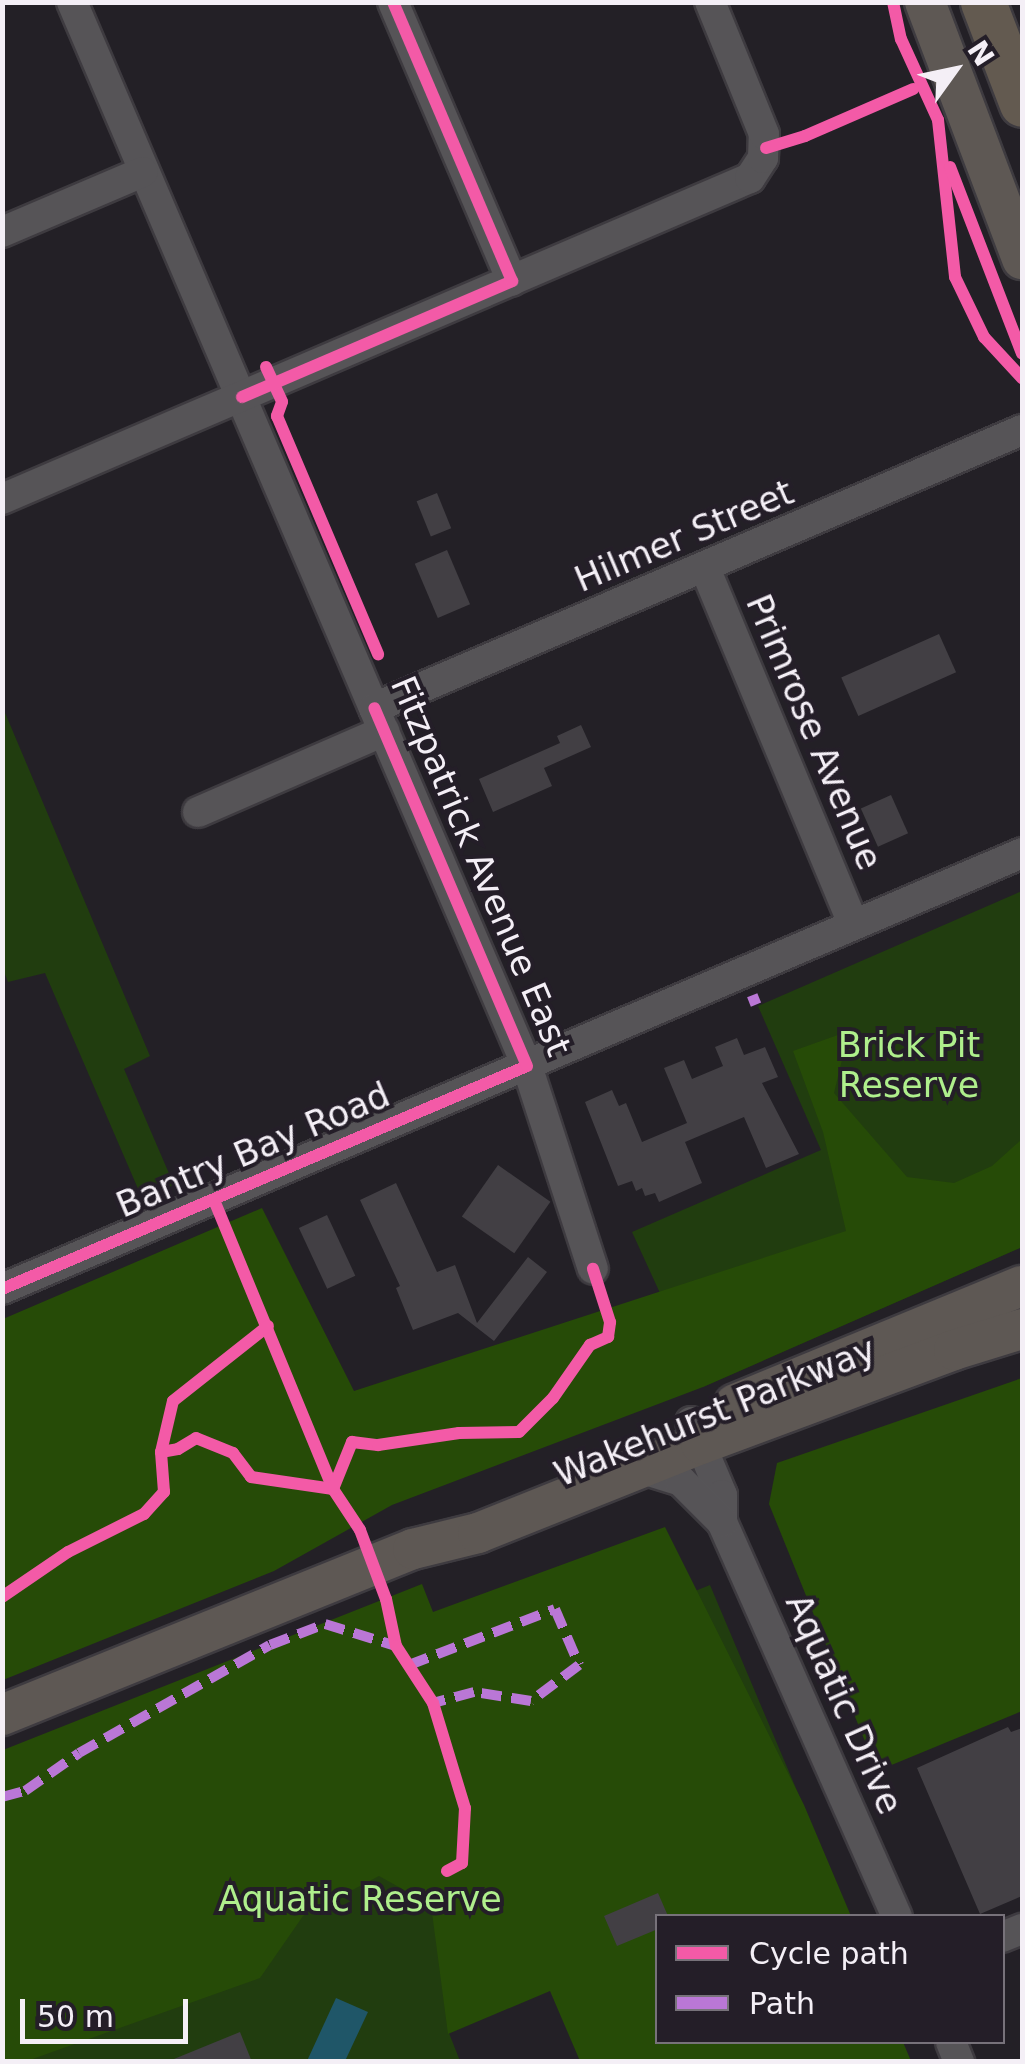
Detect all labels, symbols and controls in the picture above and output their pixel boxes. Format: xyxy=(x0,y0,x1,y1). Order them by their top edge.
north arrow xyxy=(905,20,1005,120)
text: N xyxy=(960,35,1001,72)
street label: Hilmer Street xyxy=(568,471,800,601)
street label: Primrose Avenue xyxy=(737,588,891,876)
street label: Fitzpatrick Avenue East xyxy=(382,670,580,1062)
park label: Brick Pit Reserve xyxy=(838,1024,980,1106)
street label: Bantry Bay Road xyxy=(110,1073,396,1227)
street label: Wakehurst Parkway xyxy=(548,1328,882,1496)
street label: Aquatic Drive xyxy=(777,1588,911,1820)
park label: Aquatic Reserve xyxy=(218,1878,502,1920)
legend xyxy=(655,1914,1005,2044)
text: Cycle path xyxy=(749,1936,909,1971)
scale bar xyxy=(25,1979,192,2041)
text: Path xyxy=(749,1986,815,2021)
text: 50 m xyxy=(37,1999,114,2034)

